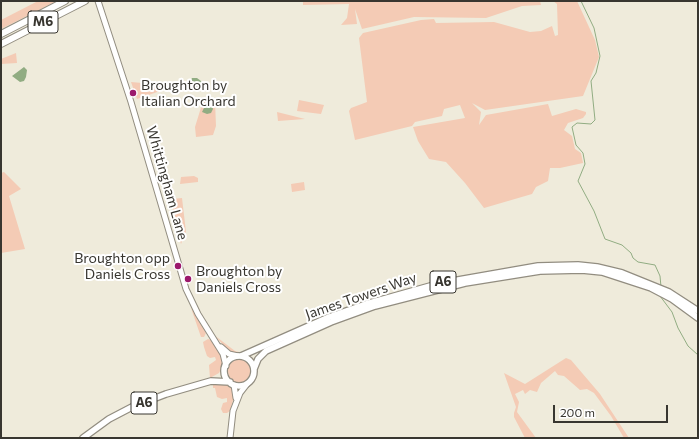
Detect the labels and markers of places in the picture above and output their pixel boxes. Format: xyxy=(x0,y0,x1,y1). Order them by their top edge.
place label: Broughton by Italian Orchard xyxy=(141,77,236,110)
marker: Broughton by Italian Orchard xyxy=(128,88,138,98)
place label: Broughton opp Daniels Cross xyxy=(74,250,170,282)
marker: Broughton opp Daniels Cross xyxy=(173,261,183,271)
place label: Broughton by Daniels Cross xyxy=(196,263,282,296)
marker: Broughton by Daniels Cross xyxy=(183,274,193,284)

